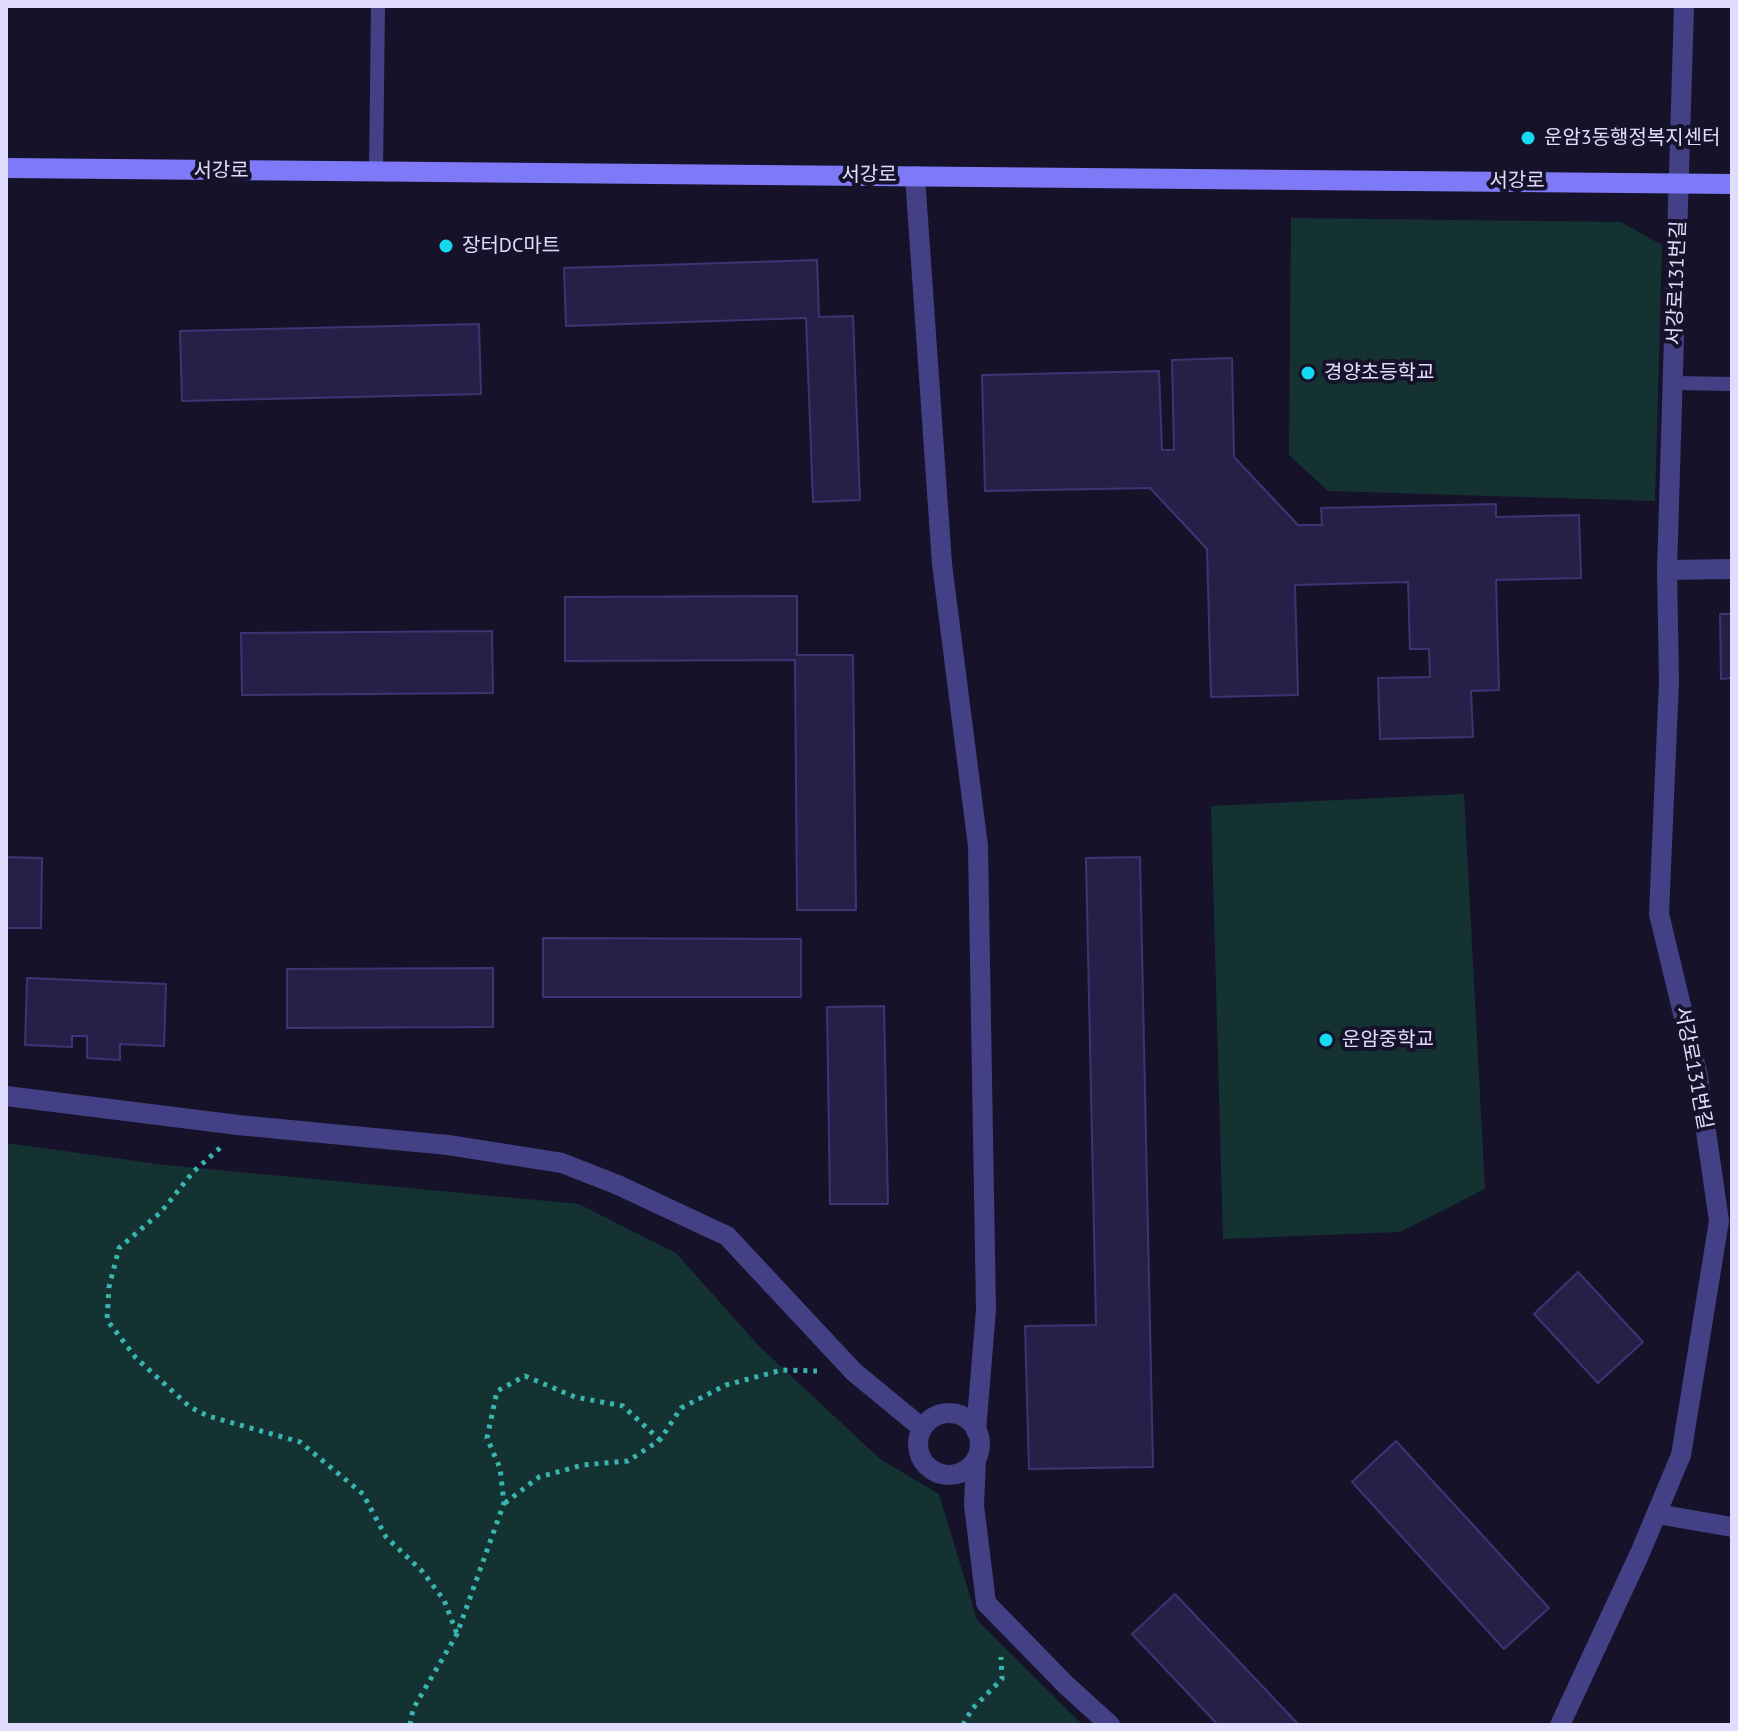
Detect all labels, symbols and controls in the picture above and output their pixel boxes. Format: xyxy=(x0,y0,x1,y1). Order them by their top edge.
place label: 운암3동행정복지센터 xyxy=(1544,126,1720,150)
marker: 운암3동행정복지센터 xyxy=(1519,129,1537,147)
street label: 서강로 xyxy=(193,159,249,183)
street label: 서강로 xyxy=(841,163,897,187)
street label: 서강로 xyxy=(1489,169,1545,193)
street label: 서강로131번길 xyxy=(1663,220,1691,346)
place label: 장터DC마트 xyxy=(462,234,560,258)
marker: 장터DC마트 xyxy=(437,237,455,255)
place label: 경양초등학교 xyxy=(1324,361,1434,385)
marker: 경양초등학교 xyxy=(1299,364,1317,382)
street label: 서강로131번길 xyxy=(1669,1005,1717,1131)
place label: 운암중학교 xyxy=(1342,1028,1434,1052)
marker: 운암중학교 xyxy=(1317,1031,1335,1049)

